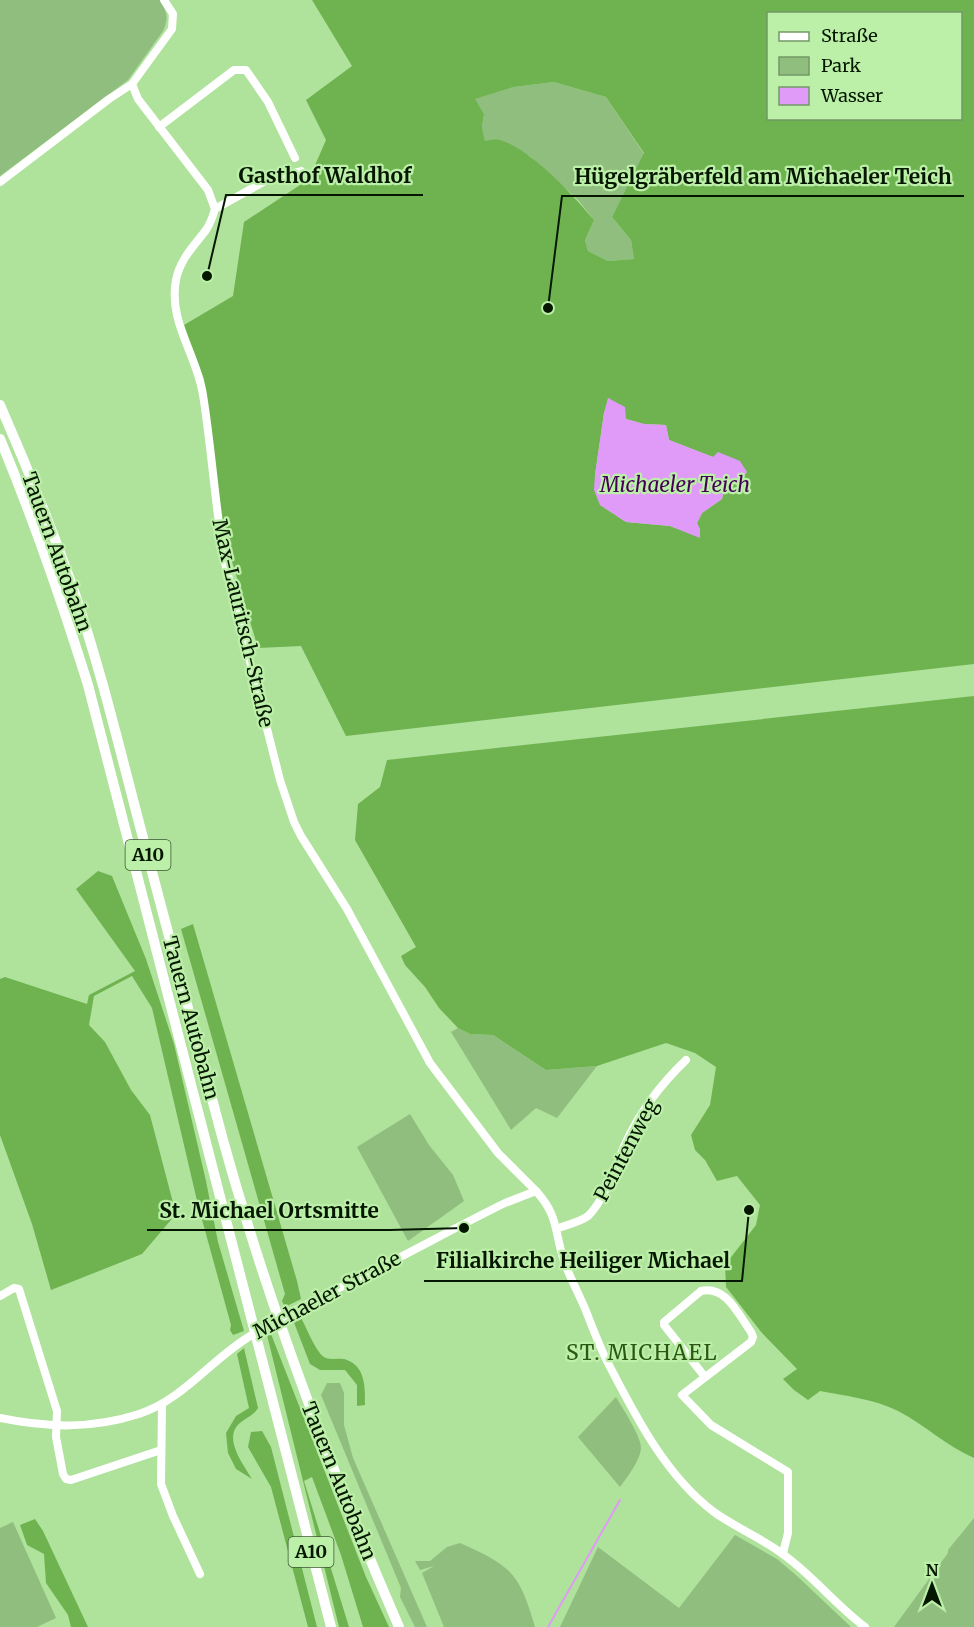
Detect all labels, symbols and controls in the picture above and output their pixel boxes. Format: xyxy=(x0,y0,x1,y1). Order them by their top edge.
legend xyxy=(767,12,962,120)
text: Straße xyxy=(821,24,878,47)
text: Park xyxy=(821,54,862,77)
text: Wasser xyxy=(820,84,883,107)
callout: Gasthof Waldhof xyxy=(226,156,423,195)
callout: Hügelgräberfeld am Michaeler Teich xyxy=(562,157,964,196)
text: Gasthof Waldhof xyxy=(239,162,413,189)
text: Hügelgräberfeld am Michaeler Teich xyxy=(574,163,952,190)
street label: Tauern Autobahn xyxy=(17,468,98,635)
water label: Michaeler Teich xyxy=(599,471,750,498)
street label: Max-Lauritsch-Straße xyxy=(207,516,280,730)
road number: A10 xyxy=(126,840,170,870)
street label: Tauern Autobahn xyxy=(158,933,225,1102)
street label: Peintenweg xyxy=(588,1094,663,1205)
callout: St. Michael Ortsmitte xyxy=(147,1191,390,1230)
text: St. Michael Ortsmitte xyxy=(159,1197,379,1224)
callout: Filialkirche Heiliger Michael xyxy=(424,1242,742,1281)
street label: Michaeler Straße xyxy=(249,1245,405,1344)
text: Filialkirche Heiliger Michael xyxy=(436,1247,730,1274)
district label: ST. MICHAEL xyxy=(566,1339,718,1366)
street label: Tauern Autobahn xyxy=(296,1398,383,1564)
road number: A10 xyxy=(288,1537,334,1567)
north arrow xyxy=(902,1555,962,1615)
text: N xyxy=(926,1560,939,1580)

